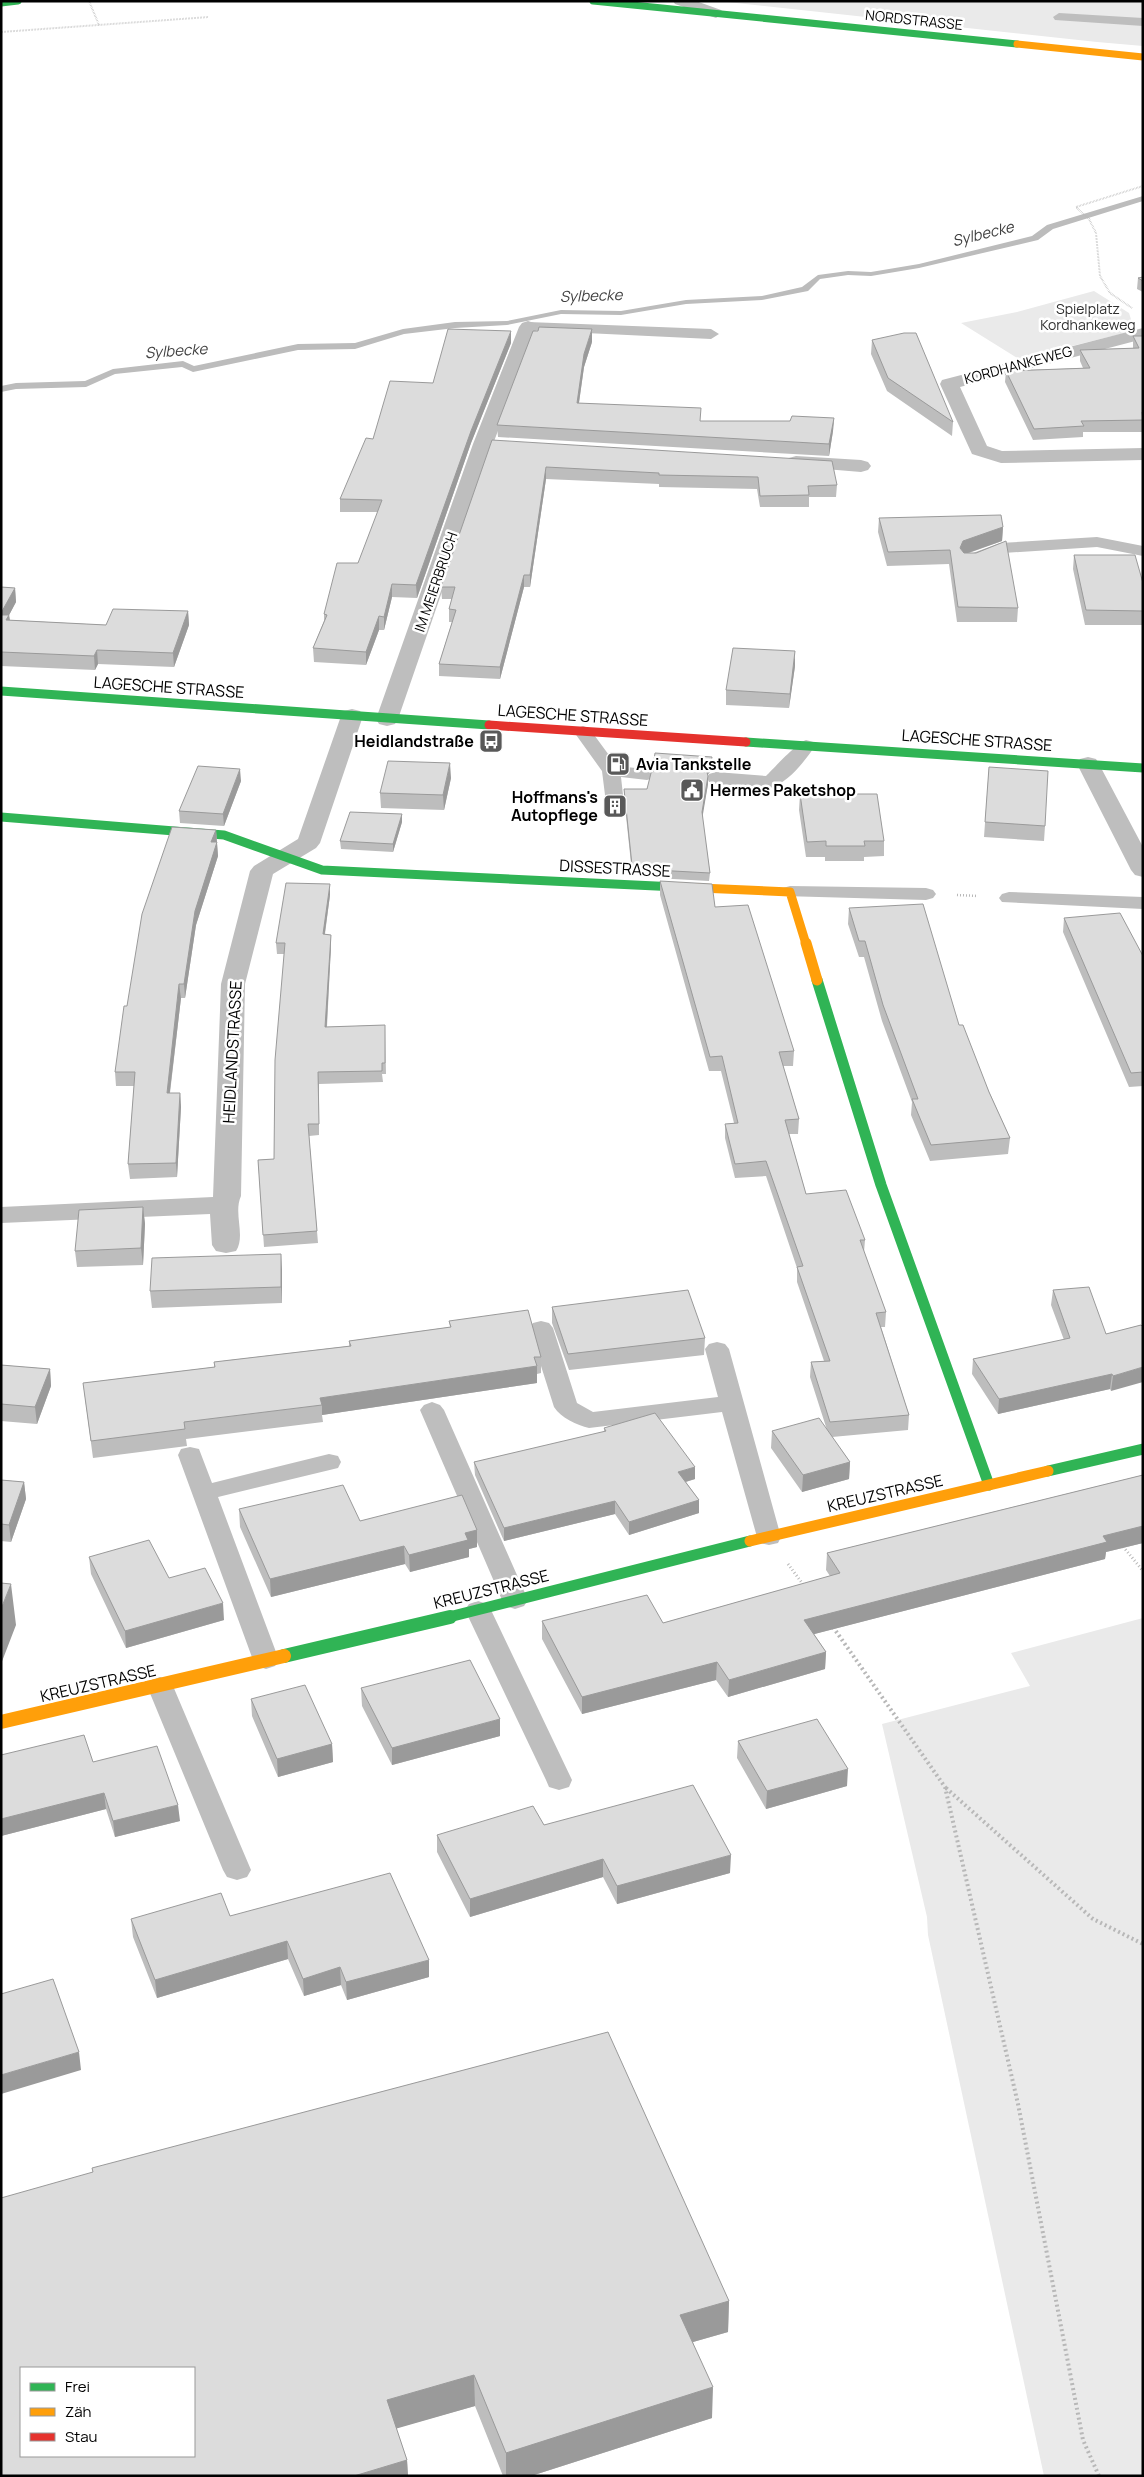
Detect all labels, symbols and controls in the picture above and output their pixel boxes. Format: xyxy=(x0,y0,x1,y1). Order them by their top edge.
street label: NORDSTRASSE xyxy=(864,5,964,34)
water label: Sylbecke xyxy=(950,215,1017,251)
water label: Sylbecke xyxy=(559,284,624,307)
park label: Spielplatz Kordhankeweg xyxy=(1040,299,1136,334)
water label: Sylbecke xyxy=(144,338,209,363)
street label: KORDHANKEWEG xyxy=(962,341,1074,388)
street label: IM MEIERBRUCH xyxy=(410,529,462,634)
street label: LAGESCHE STRASSE xyxy=(93,671,245,703)
street label: LAGESCHE STRASSE xyxy=(497,699,649,731)
street label: LAGESCHE STRASSE xyxy=(901,724,1053,756)
bus stop icon: Heidlandstraße xyxy=(478,728,504,754)
place label: Heidlandstraße xyxy=(354,730,474,752)
fuel station icon: Avia Tankstelle xyxy=(605,751,631,777)
place label: Avia Tankstelle xyxy=(636,753,752,775)
public building icon: Hermes Paketshop xyxy=(679,777,705,803)
place label: Hermes Paketshop xyxy=(710,779,856,801)
place label: Hoffmans's Autopflege xyxy=(511,786,598,826)
building icon: Hoffmans's Autopflege xyxy=(602,793,628,819)
street label: DISSESTRASSE xyxy=(559,854,671,882)
street label: HEIDLANDSTRASSE xyxy=(217,980,247,1124)
street label: KREUZSTRASSE xyxy=(825,1469,945,1517)
street label: KREUZSTRASSE xyxy=(431,1564,551,1614)
street label: KREUZSTRASSE xyxy=(38,1659,158,1707)
legend xyxy=(20,2367,195,2457)
text: Frei xyxy=(65,2376,90,2397)
text: Zäh xyxy=(65,2401,92,2422)
text: Stau xyxy=(65,2426,98,2447)

